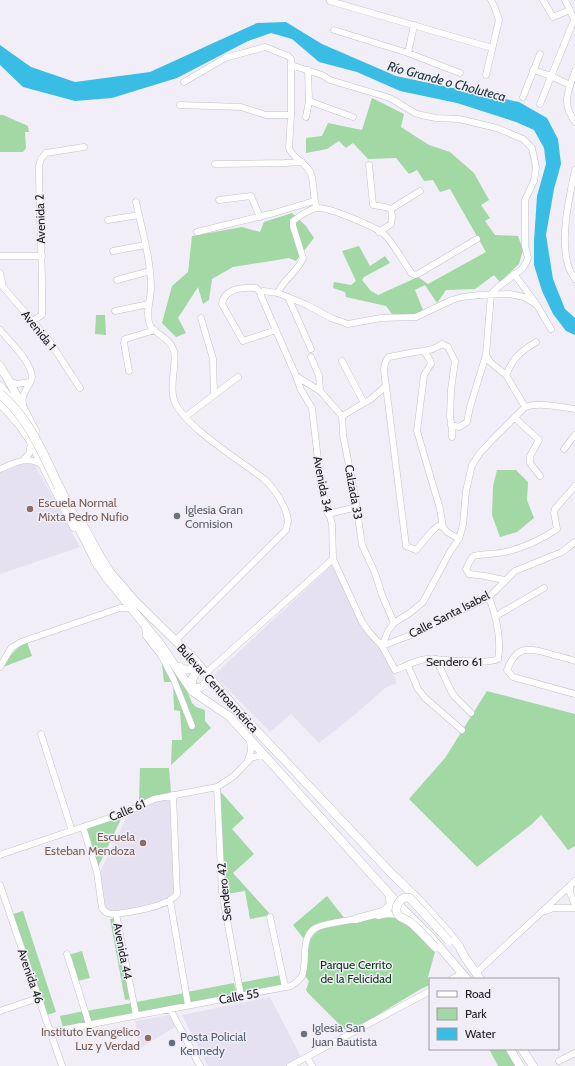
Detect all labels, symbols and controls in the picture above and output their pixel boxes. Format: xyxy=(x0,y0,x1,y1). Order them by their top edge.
water label: Río Grande o Choluteca xyxy=(386,57,508,105)
street label: Avenida 2 xyxy=(32,194,48,244)
street label: Avenida 1 xyxy=(18,307,60,353)
street label: Avenida 34 xyxy=(310,455,336,513)
street label: Calzada 33 xyxy=(342,463,366,521)
place label: Escuela Normal Mixta Pedro Nufio xyxy=(38,495,129,524)
place label: Iglesia Gran Comision xyxy=(185,502,243,531)
marker: Escuela Normal Mixta Pedro Nufio xyxy=(25,504,35,514)
marker: Iglesia Gran Comision xyxy=(172,511,182,521)
street label: Calle Santa Isabel xyxy=(406,587,492,641)
street label: Bulevar Centroamérica xyxy=(174,640,262,736)
street label: Sendero 61 xyxy=(426,654,482,669)
street label: Calle 61 xyxy=(106,796,148,824)
place label: Escuela Esteban Mendoza xyxy=(44,829,135,858)
marker: Escuela Esteban Mendoza xyxy=(138,838,148,848)
street label: Sendero 42 xyxy=(213,862,235,922)
street label: Avenida 44 xyxy=(110,922,136,981)
street label: Avenida 46 xyxy=(15,947,47,1006)
park label: Parque Cerrito de la Felicidad xyxy=(320,957,392,986)
legend xyxy=(429,978,559,1050)
street label: Calle 55 xyxy=(218,985,260,1007)
text: Road xyxy=(465,986,491,1001)
text: Park xyxy=(465,1006,487,1021)
place label: Iglesia San Juan Bautista xyxy=(311,1020,377,1049)
place label: Instituto Evangelico Luz y Verdad xyxy=(41,1024,140,1053)
text: Water xyxy=(465,1026,496,1041)
place label: Posta Policial Kennedy xyxy=(180,1029,246,1058)
marker: Iglesia San Juan Bautista xyxy=(299,1029,309,1039)
marker: Instituto Evangelico Luz y Verdad xyxy=(143,1033,153,1043)
marker: Posta Policial Kennedy xyxy=(167,1038,177,1048)

